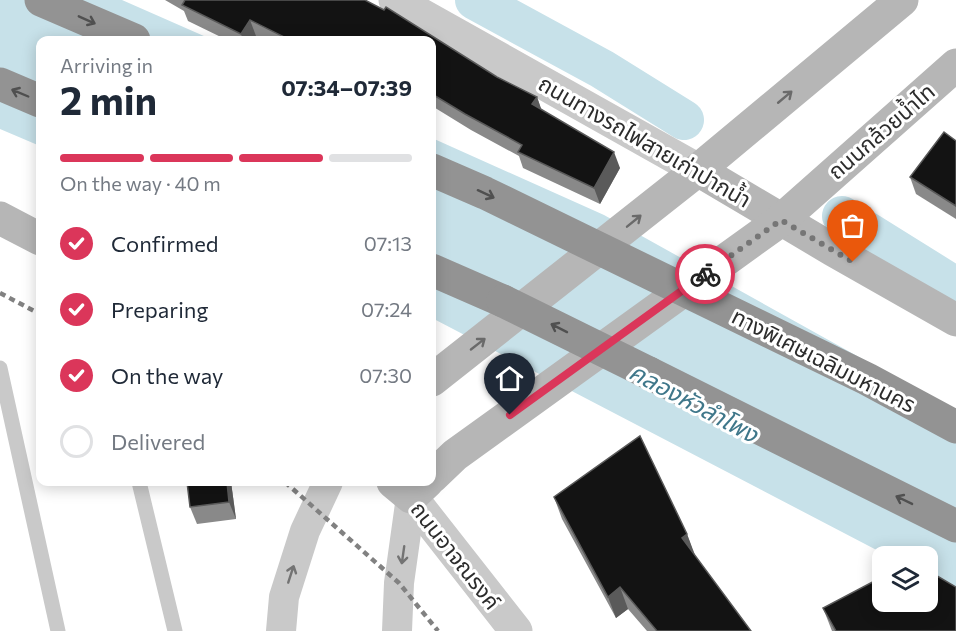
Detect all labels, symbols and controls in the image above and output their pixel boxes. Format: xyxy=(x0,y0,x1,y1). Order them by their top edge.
one-way arrow xyxy=(78,15,96,26)
text: Arriving in xyxy=(60,53,153,77)
street label: ถนนทางรถไฟสายเก่าปากน้ำ xyxy=(534,68,756,213)
text: 07:34–07:39 xyxy=(281,74,412,101)
text: 2 min xyxy=(60,75,157,123)
street label: ถนนกล้วยน้ำไท xyxy=(822,77,940,185)
one-way arrow xyxy=(12,87,30,98)
one-way arrow xyxy=(777,90,792,104)
text: On the way · 40 m xyxy=(60,171,221,195)
one-way arrow xyxy=(476,188,494,200)
pin xyxy=(827,200,878,262)
icon: bag xyxy=(836,209,869,242)
one-way arrow xyxy=(626,214,642,227)
icon: check xyxy=(60,227,93,260)
text: Confirmed xyxy=(111,230,218,257)
text: 07:13 xyxy=(364,231,412,255)
courier xyxy=(675,244,735,304)
icon: bike xyxy=(689,258,722,291)
icon: check xyxy=(60,293,93,326)
text: Preparing xyxy=(111,296,208,323)
text: 07:24 xyxy=(361,297,412,321)
street label: ทางพิเศษเฉลิมมหานคร xyxy=(728,302,920,418)
one-way arrow xyxy=(550,322,568,334)
one-way arrow xyxy=(470,338,486,351)
pin xyxy=(484,353,535,415)
water label: คลองหัวลำโพง xyxy=(625,356,764,448)
icon: check xyxy=(60,359,93,392)
text: On the way xyxy=(111,362,223,389)
icon: home xyxy=(493,362,526,395)
text: 07:30 xyxy=(359,363,412,387)
text: Delivered xyxy=(111,428,205,455)
one-way arrow xyxy=(895,493,913,505)
street label: ถนนอาจณรงค์ xyxy=(405,496,507,614)
one-way arrow xyxy=(397,545,408,565)
map controls xyxy=(872,546,938,612)
button: layers xyxy=(872,546,938,612)
one-way arrow xyxy=(287,565,298,584)

